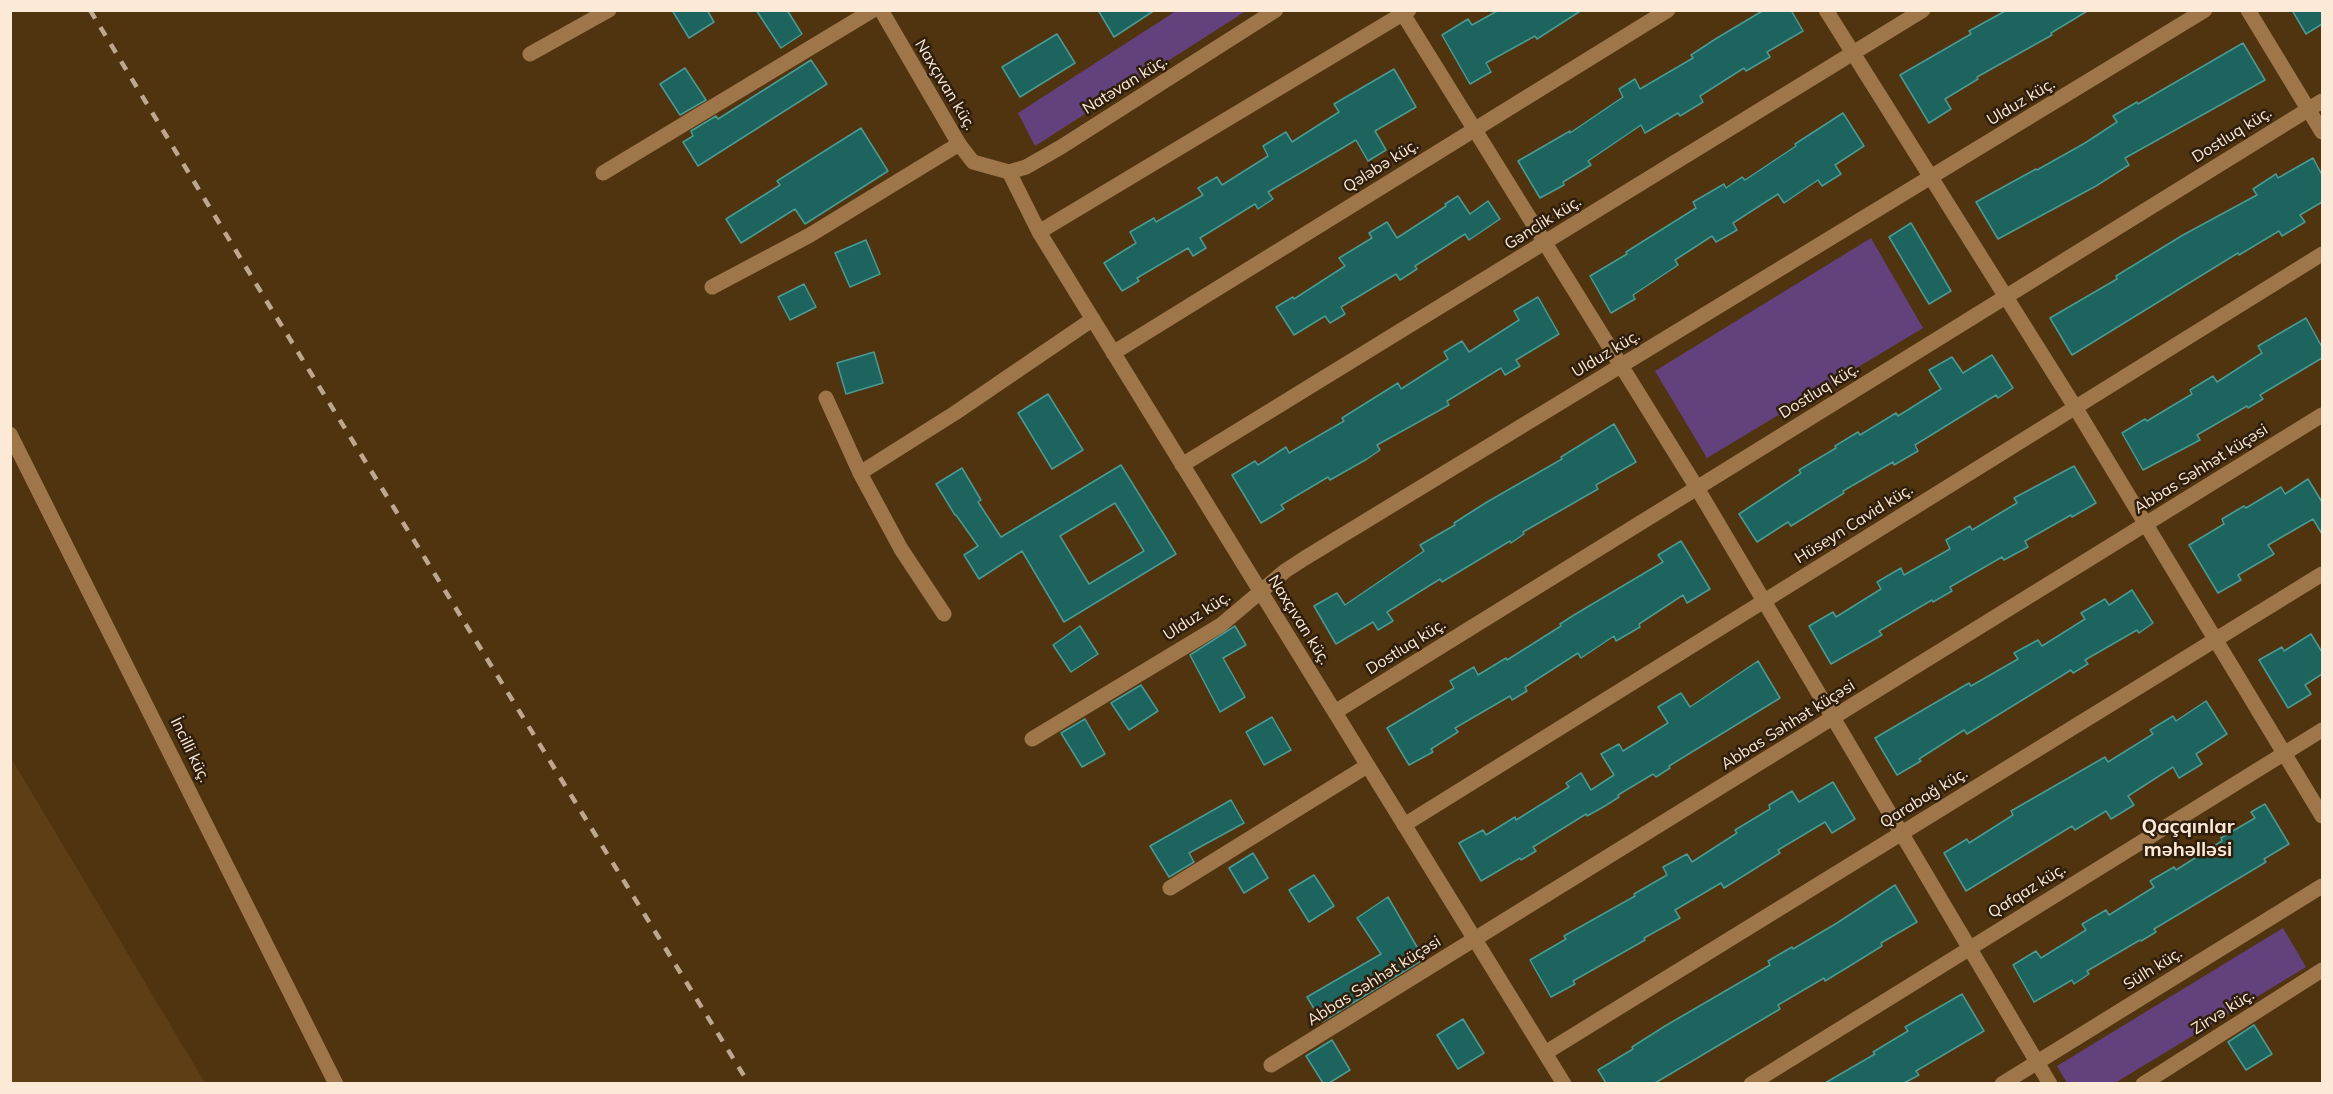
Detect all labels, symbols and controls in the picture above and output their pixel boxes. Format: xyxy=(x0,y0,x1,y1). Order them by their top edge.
street label: Naxçıvan küç. xyxy=(910,36,980,134)
street label: Natəvan küç. xyxy=(1079,51,1171,119)
street label: Ulduz küç. xyxy=(1983,74,2059,130)
street label: Dostluq küç. xyxy=(2189,103,2275,167)
street label: Qələbə küç. xyxy=(1340,135,1422,197)
street label: Gənclik küç. xyxy=(1501,192,1585,254)
street label: Ulduz küç. xyxy=(1568,326,1644,382)
street label: Dostluq küç. xyxy=(1776,359,1862,423)
street label: Abbas Səhhət küçəsi xyxy=(2131,420,2271,518)
street label: Hüseyn Cavid küç. xyxy=(1791,480,1917,568)
street label: Naxçıvan küç. xyxy=(1264,572,1334,668)
street label: Ulduz küç. xyxy=(1160,587,1234,645)
street label: Dostluq küç. xyxy=(1363,615,1449,679)
street label: Abbas Səhhət küçəsi xyxy=(1718,676,1858,774)
street label: İncilli küç. xyxy=(166,714,214,786)
street label: Qarabağ küç. xyxy=(1877,763,1971,833)
district label: Qaçqınlar məhəlləsi xyxy=(2141,815,2235,862)
street label: Qafqaz küç. xyxy=(1985,860,2069,922)
street label: Abbas Səhhət küçəsi xyxy=(1304,932,1444,1030)
street label: Sülh küç. xyxy=(2120,943,2186,995)
street label: Zirvə küç. xyxy=(2188,985,2258,1039)

